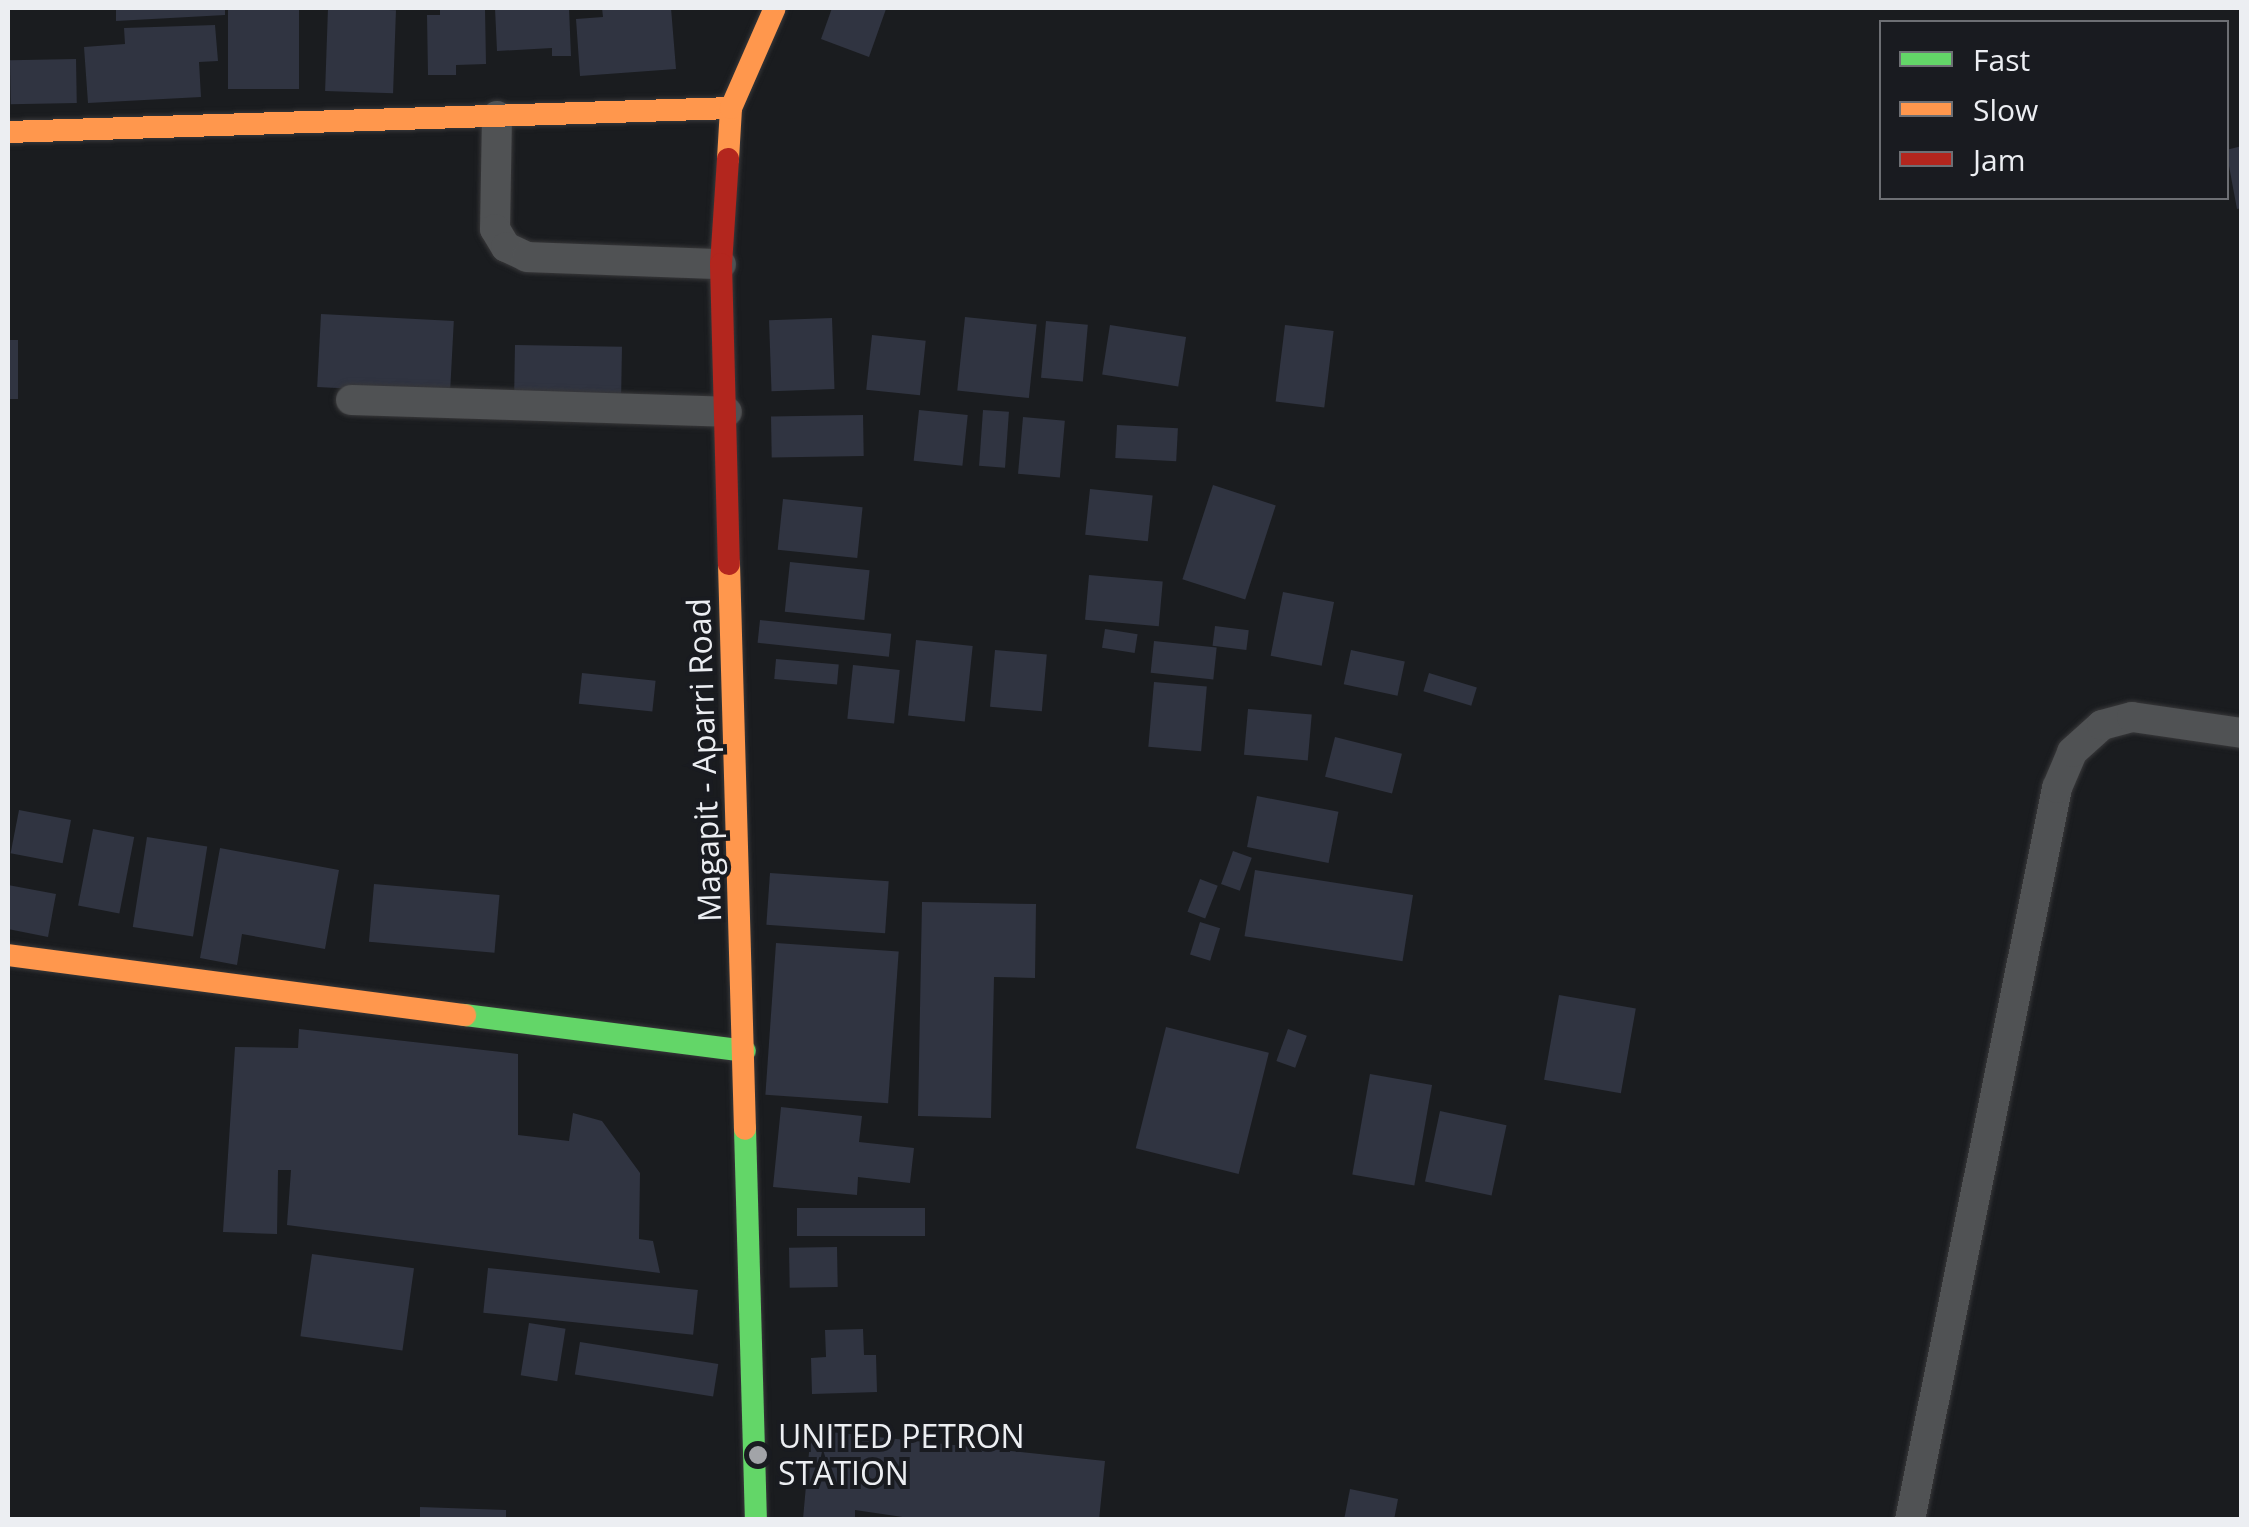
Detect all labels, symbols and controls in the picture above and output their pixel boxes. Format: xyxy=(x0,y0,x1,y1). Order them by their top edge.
legend xyxy=(1879,20,2229,200)
text: Fast xyxy=(1973,39,2030,80)
text: Slow xyxy=(1973,89,2038,130)
text: Jam xyxy=(1973,139,2026,180)
street label: Magapit - Aparri Road xyxy=(679,597,729,923)
place label: UNITED PETRON STATION xyxy=(778,1418,1025,1493)
marker: UNITED PETRON STATION xyxy=(747,1444,769,1466)

